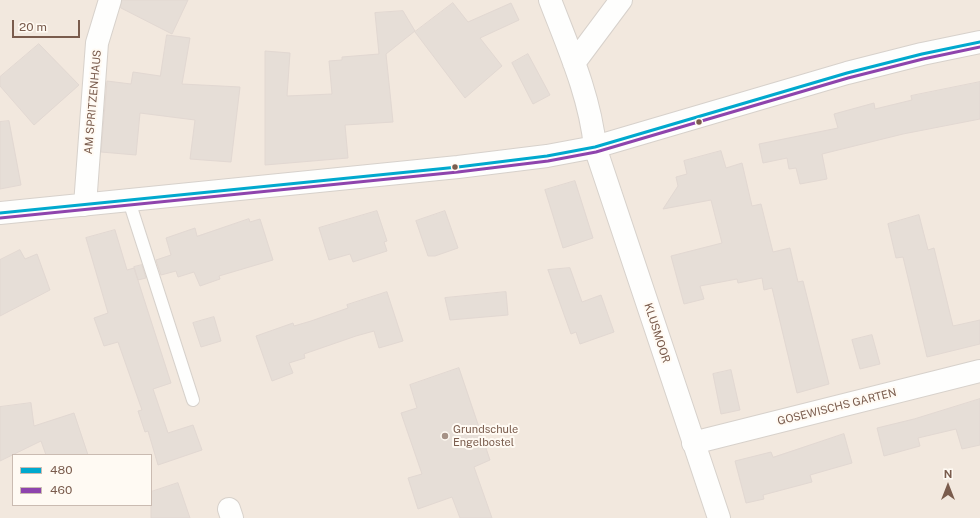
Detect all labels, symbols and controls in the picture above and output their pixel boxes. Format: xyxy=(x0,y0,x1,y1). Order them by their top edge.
scale bar xyxy=(14,12,82,38)
text: 20 m xyxy=(19,20,47,34)
street label: AM SPRITZENHAUS xyxy=(82,49,104,155)
unlabelled marker xyxy=(694,117,704,127)
unlabelled marker xyxy=(450,162,460,172)
street label: KLUSMOOR xyxy=(641,302,673,364)
street label: GOSEWISCHS GARTEN xyxy=(776,386,898,428)
place label: Grundschule Engelbostel xyxy=(453,423,518,449)
marker: Grundschule Engelbostel xyxy=(440,431,450,441)
legend xyxy=(12,454,152,506)
text: 480 xyxy=(50,463,73,477)
north arrow xyxy=(928,466,968,506)
text: N xyxy=(944,468,952,480)
text: 460 xyxy=(50,483,72,497)

